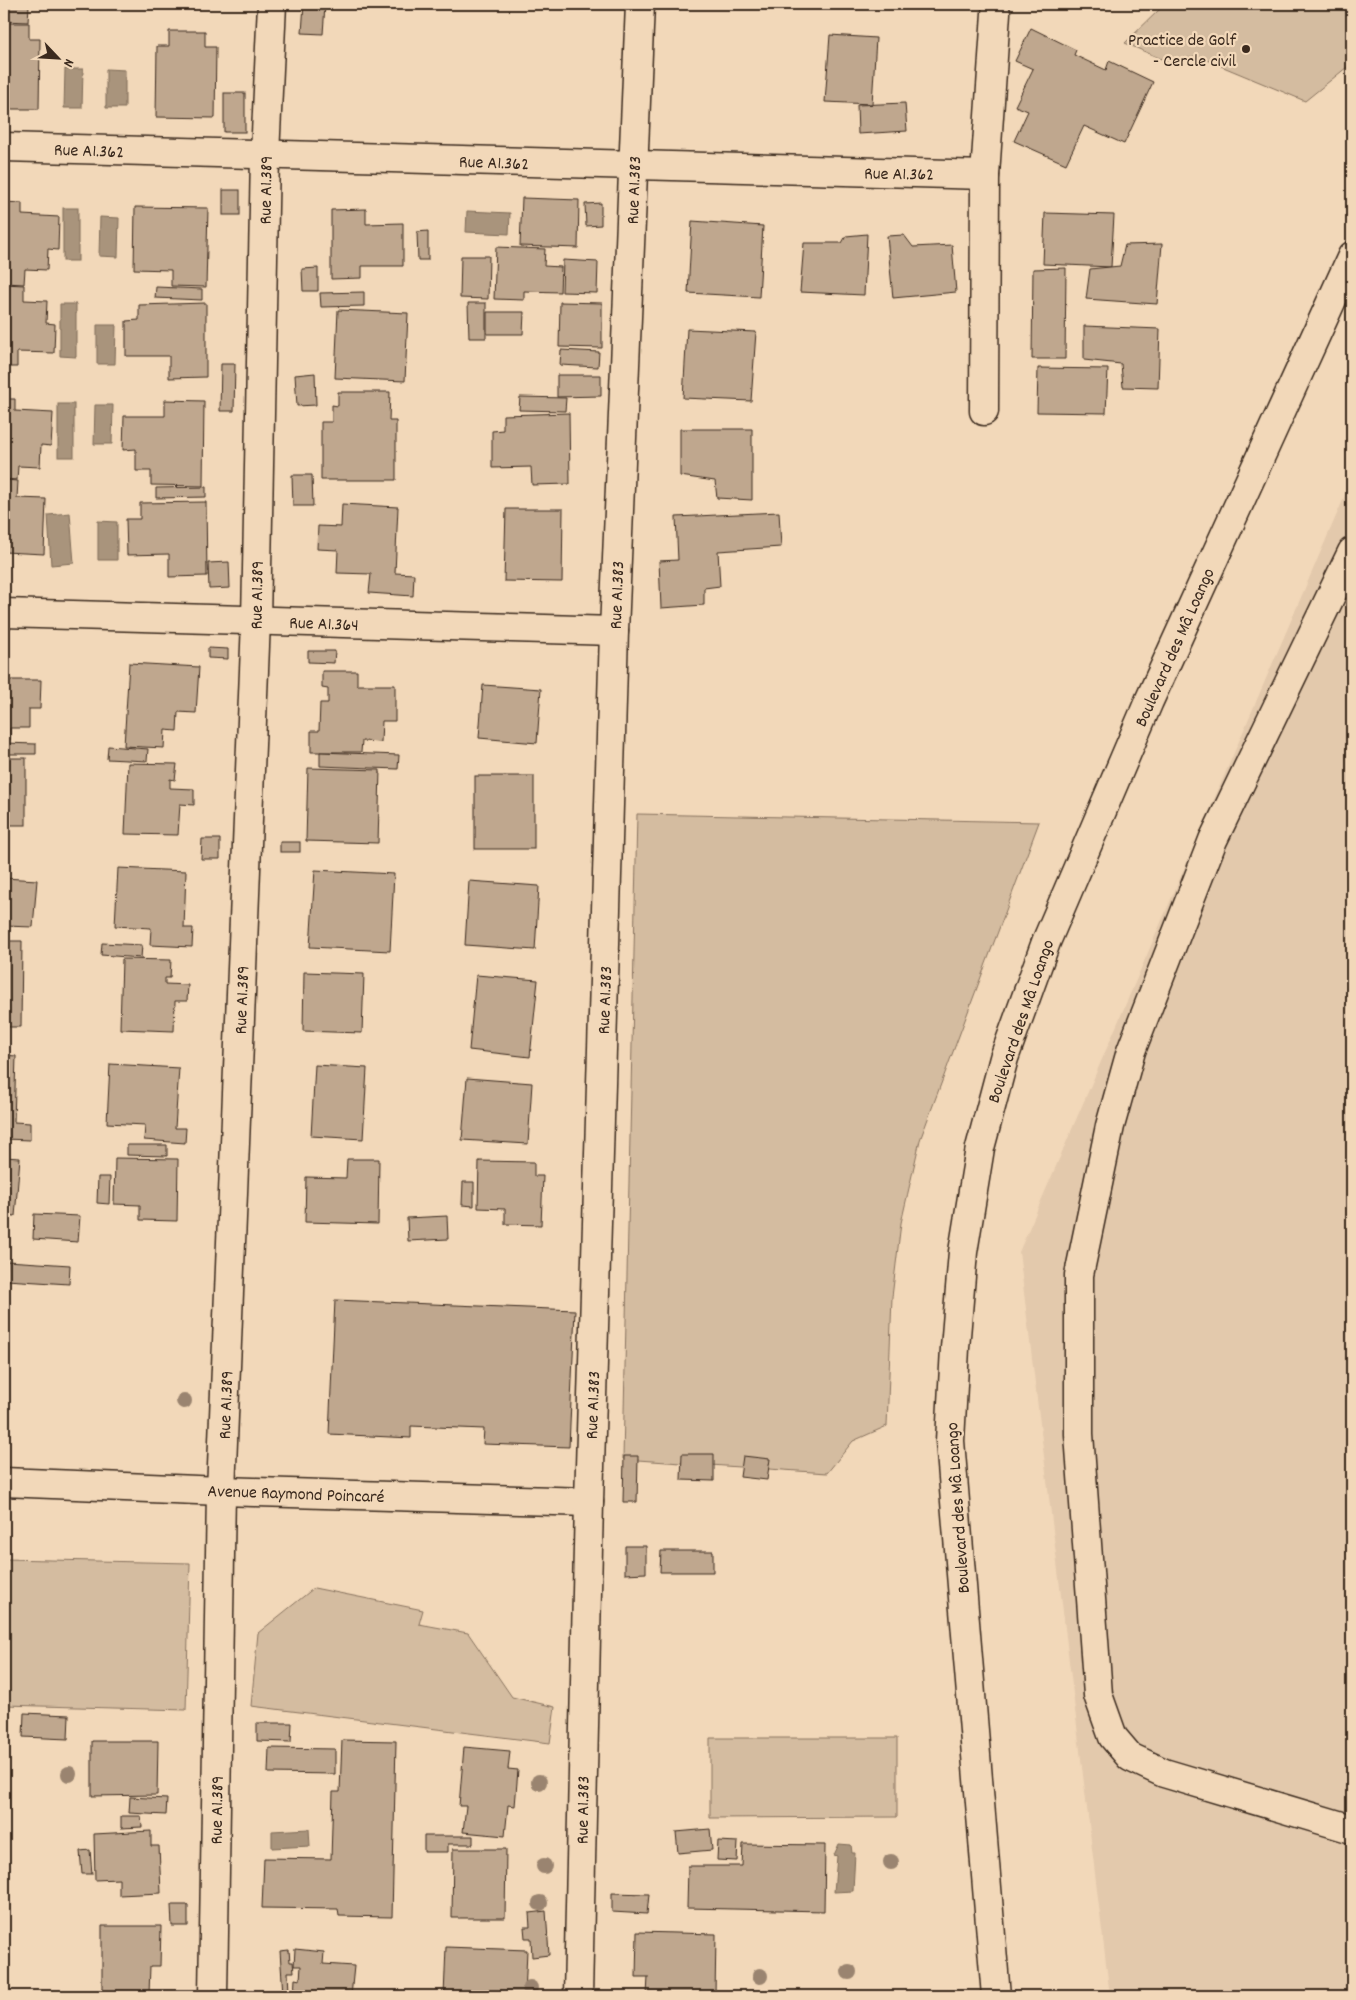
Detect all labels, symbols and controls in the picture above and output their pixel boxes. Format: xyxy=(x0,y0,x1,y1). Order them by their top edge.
place label: Practice de Golf - Cercle civil xyxy=(1128,29,1237,75)
north arrow xyxy=(32,32,82,82)
marker: Practice de Golf - Cercle civil xyxy=(1240,43,1252,55)
text: N xyxy=(57,55,78,70)
street label: Rue A1.362 xyxy=(53,139,124,166)
street label: Rue A1.362 xyxy=(458,151,529,178)
street label: Rue A1.389 xyxy=(254,155,281,225)
street label: Rue A1.383 xyxy=(622,155,649,225)
street label: Rue A1.362 xyxy=(864,162,934,189)
street label: Rue A1.389 xyxy=(245,560,272,630)
street label: Rue A1.383 xyxy=(605,560,632,630)
street label: Boulevard des Mâ Loango xyxy=(1130,565,1223,731)
street label: Rue A1.364 xyxy=(289,612,359,639)
street label: Boulevard des Mâ Loango xyxy=(983,937,1062,1107)
street label: Rue A1.389 xyxy=(230,965,257,1035)
street label: Rue A1.383 xyxy=(593,965,620,1035)
street label: Rue A1.389 xyxy=(214,1370,241,1440)
street label: Rue A1.383 xyxy=(581,1370,608,1440)
street label: Boulevard des Mâ Loango xyxy=(941,1421,978,1594)
street label: Avenue Raymond Poincaré xyxy=(207,1480,385,1511)
street label: Rue A1.389 xyxy=(205,1775,232,1845)
street label: Rue A1.383 xyxy=(571,1776,598,1845)

